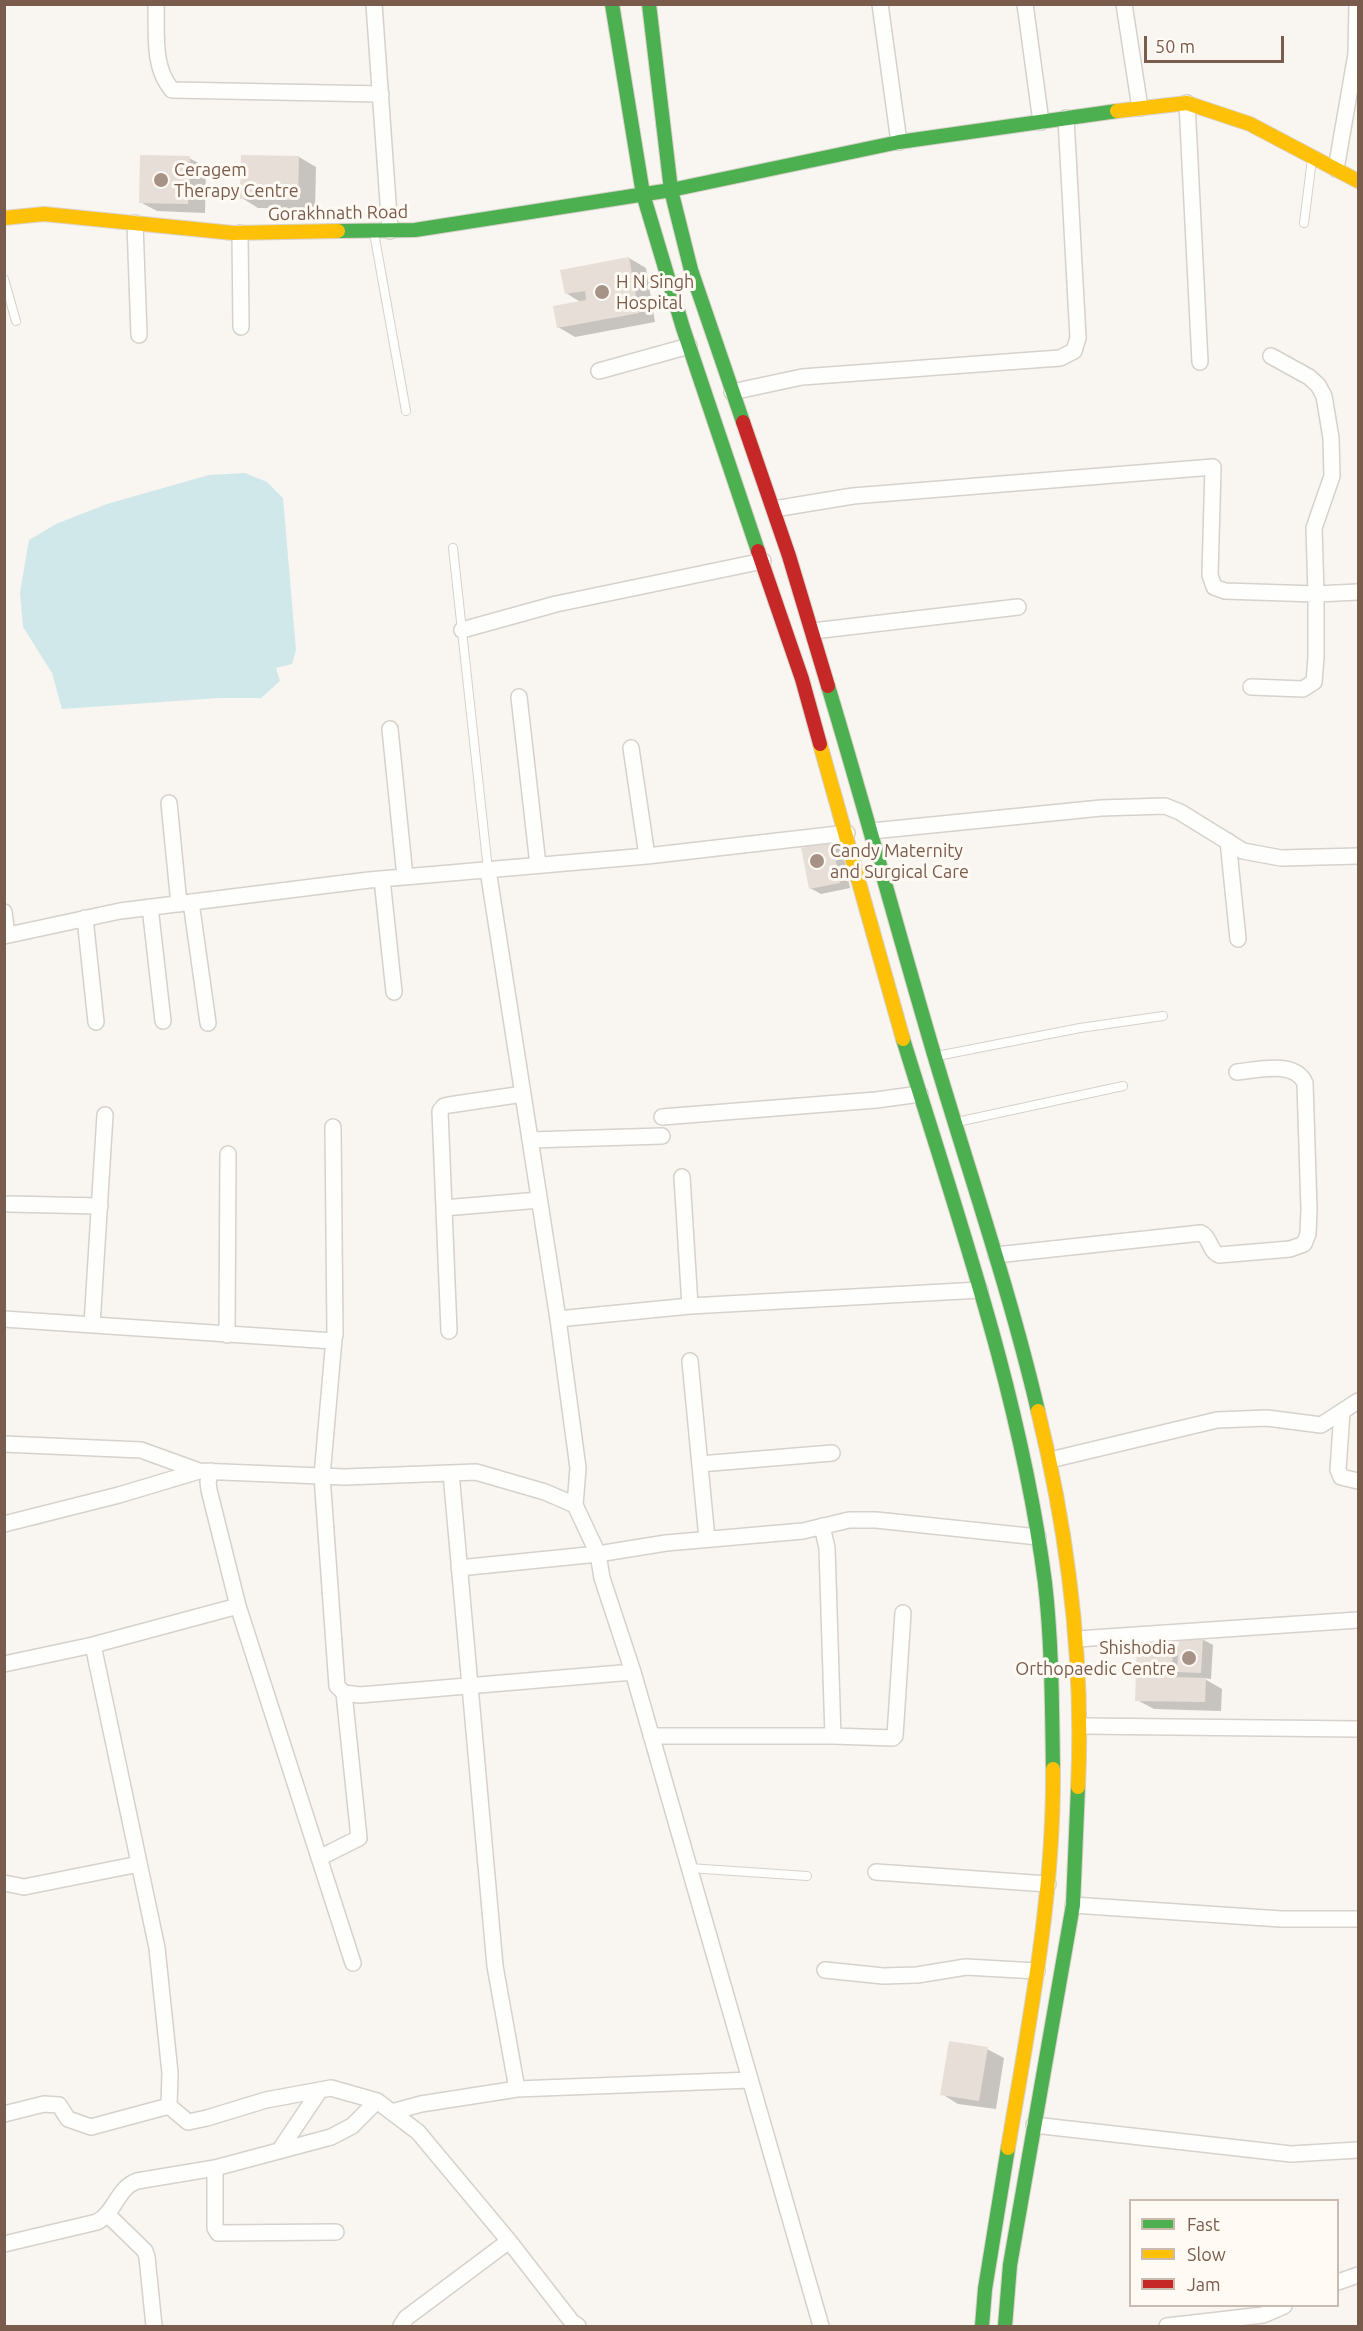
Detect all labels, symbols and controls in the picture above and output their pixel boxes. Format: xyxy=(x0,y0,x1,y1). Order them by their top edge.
scale bar xyxy=(1147,24,1286,62)
text: 50 m xyxy=(1155,36,1195,56)
place label: Ceragem Therapy Centre xyxy=(174,159,299,201)
marker: Ceragem Therapy Centre xyxy=(152,171,170,189)
street label: Gorakhnath Road xyxy=(268,201,408,225)
place label: H N Singh Hospital xyxy=(616,271,694,314)
marker: H N Singh Hospital xyxy=(593,283,611,301)
place label: Candy Maternity and Surgical Care xyxy=(830,840,969,882)
marker: Candy Maternity and Surgical Care xyxy=(808,852,826,870)
place label: Shishodia Orthopaedic Centre xyxy=(1015,1637,1176,1680)
marker: Shishodia Orthopaedic Centre xyxy=(1180,1649,1198,1667)
legend xyxy=(1129,2199,1339,2307)
text: Fast xyxy=(1187,2214,1220,2234)
text: Slow xyxy=(1187,2244,1226,2264)
text: Jam xyxy=(1187,2274,1221,2294)

